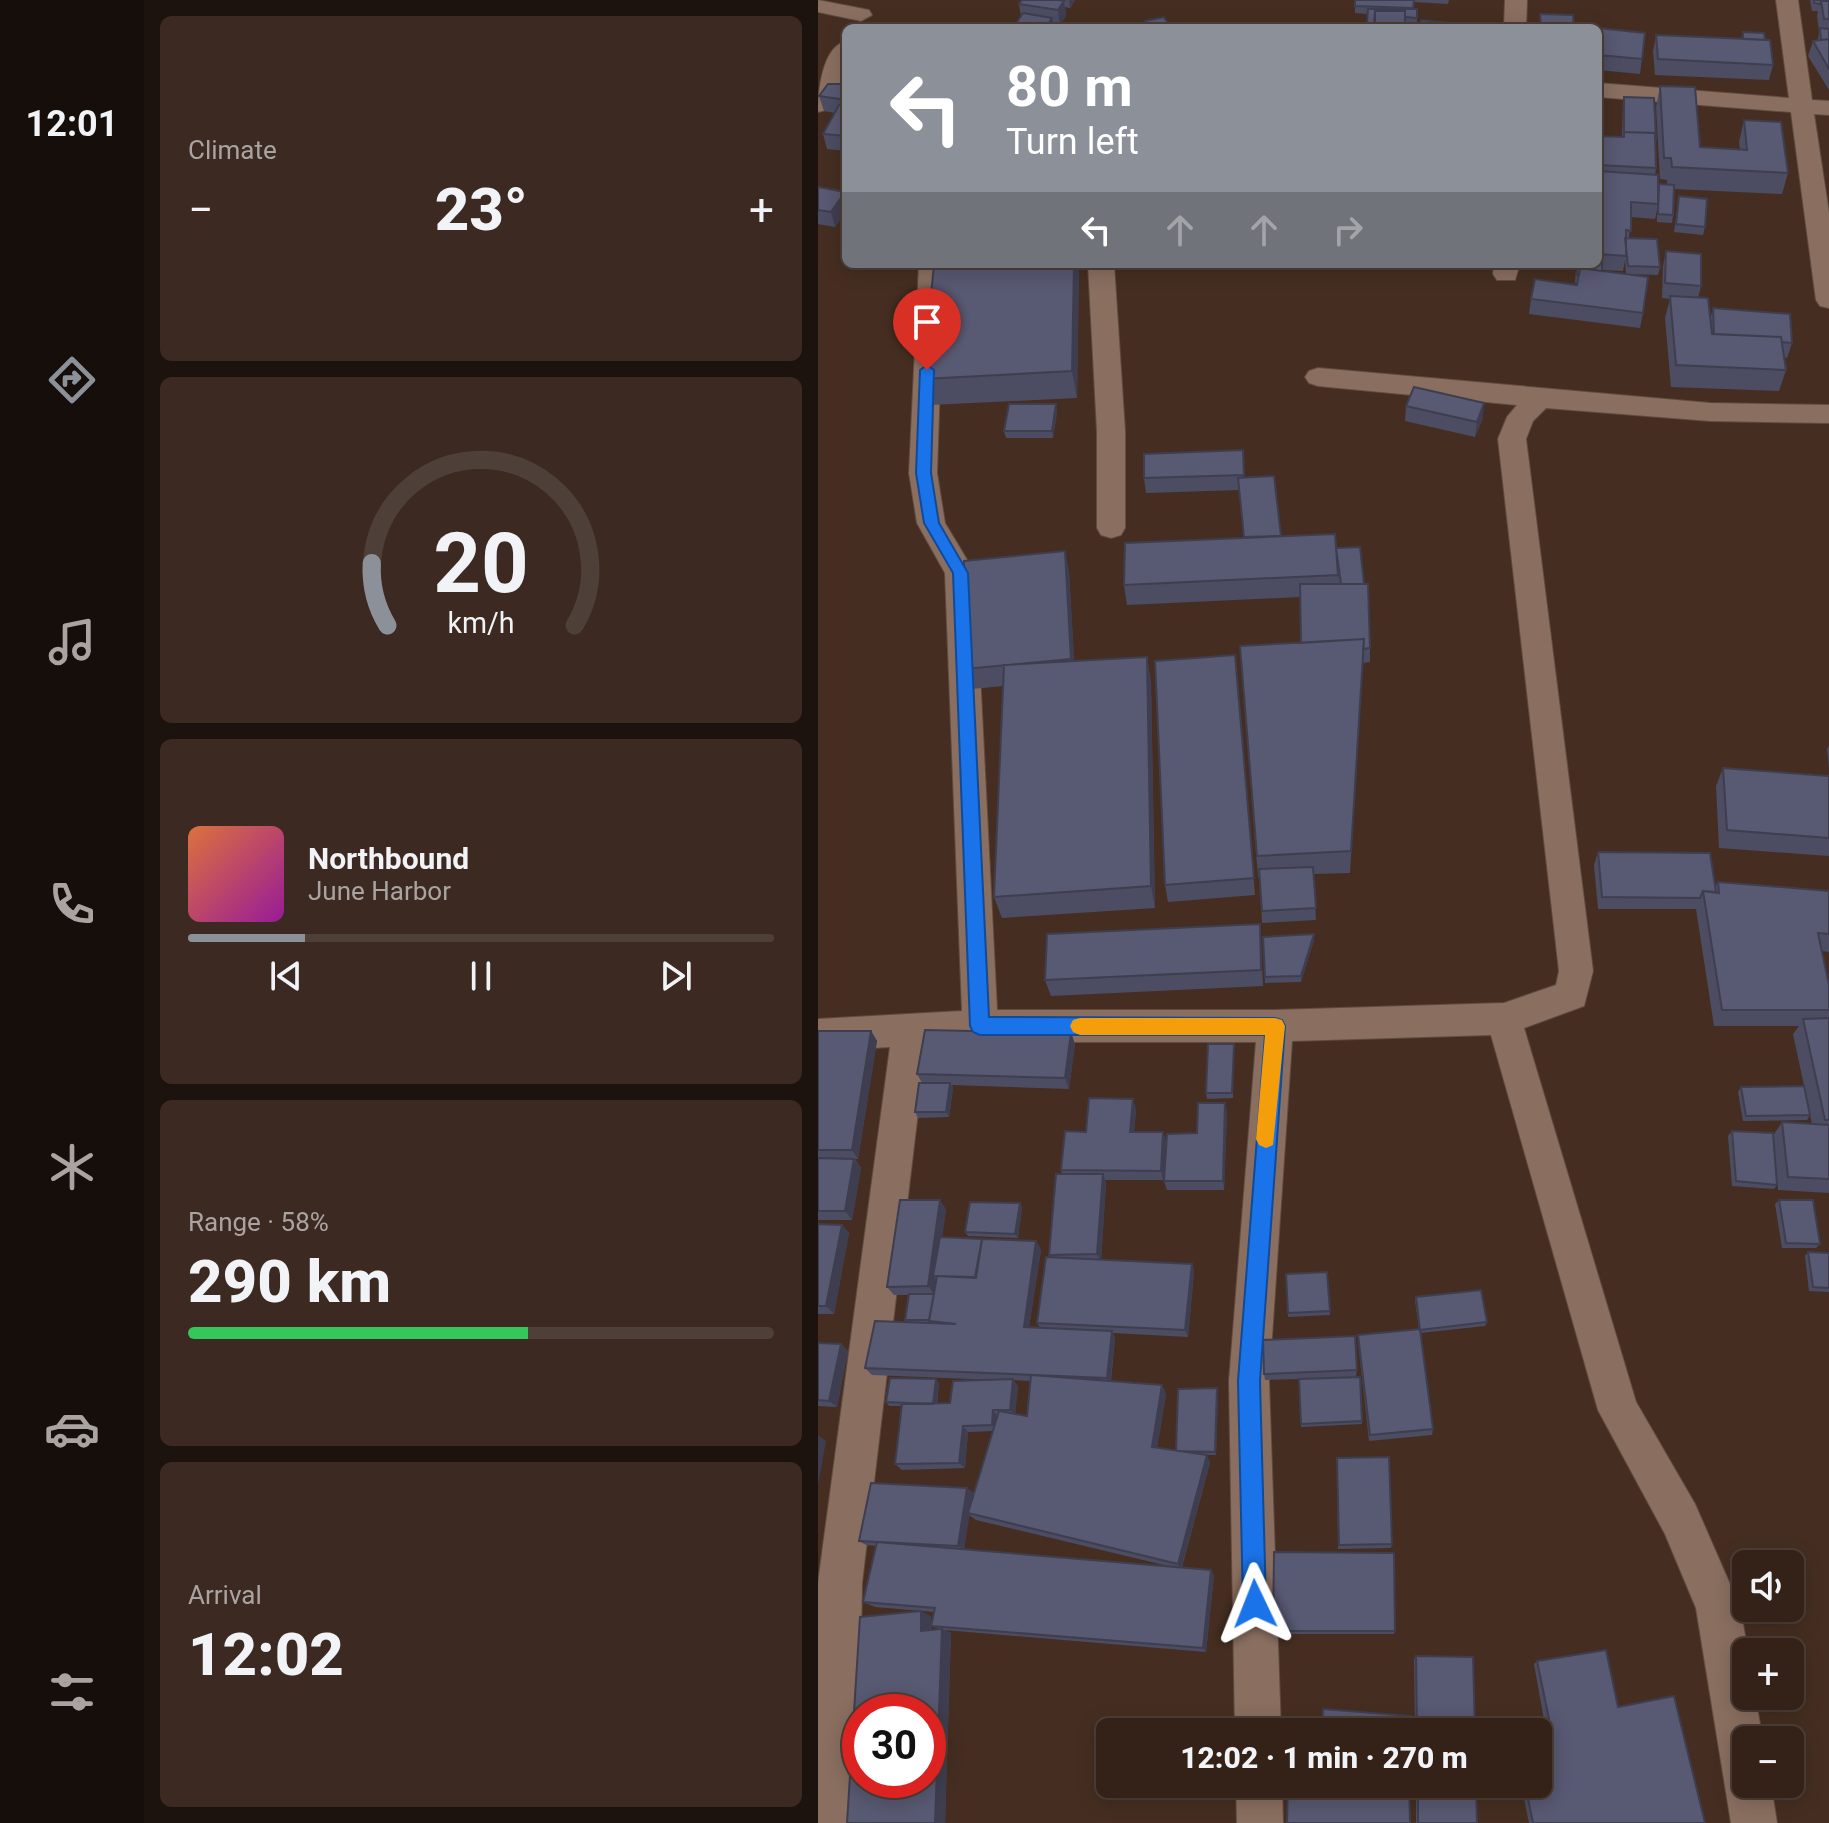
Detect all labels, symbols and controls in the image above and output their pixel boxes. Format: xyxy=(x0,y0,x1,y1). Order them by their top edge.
text: 80 m xyxy=(1006,54,1133,120)
icon: left xyxy=(874,56,978,160)
text: 12:01 xyxy=(26,103,118,145)
text: Turn left xyxy=(1006,121,1139,163)
text: Climate xyxy=(188,135,277,165)
text: 23° xyxy=(435,174,528,245)
text: − xyxy=(188,184,213,236)
text: + xyxy=(749,184,774,236)
icon: left xyxy=(1074,208,1118,252)
icon: ahead xyxy=(1158,208,1202,252)
icon: ahead xyxy=(1242,208,1286,252)
icon: right xyxy=(1326,208,1370,252)
pin xyxy=(893,288,961,370)
icon: arrive xyxy=(905,300,949,344)
icon: directions xyxy=(44,352,100,408)
text: 20 xyxy=(433,515,529,612)
text: km/h xyxy=(447,606,515,640)
icon: music xyxy=(44,614,100,670)
text: Northbound xyxy=(308,841,469,876)
icon: phone xyxy=(44,876,100,932)
text: June Harbor xyxy=(308,876,451,906)
icon: previous xyxy=(264,954,308,998)
icon: pause xyxy=(459,954,503,998)
icon: next xyxy=(654,954,698,998)
icon: climate xyxy=(44,1139,100,1195)
text: Range · 58% xyxy=(188,1207,329,1237)
text: 290 km xyxy=(188,1246,391,1317)
icon: car xyxy=(44,1401,100,1457)
map controls xyxy=(1732,1550,1804,1798)
button: sound xyxy=(1732,1550,1804,1622)
position arrow xyxy=(1213,1562,1297,1646)
text: Arrival xyxy=(188,1580,262,1610)
text: 12:02 xyxy=(188,1619,344,1690)
button: + xyxy=(1732,1638,1804,1710)
icon: filters xyxy=(44,1664,100,1720)
speed limit sign: 30 xyxy=(842,1694,946,1798)
button: − xyxy=(1732,1726,1804,1798)
text: 12:02 · 1 min · 270 m xyxy=(1180,1740,1468,1775)

